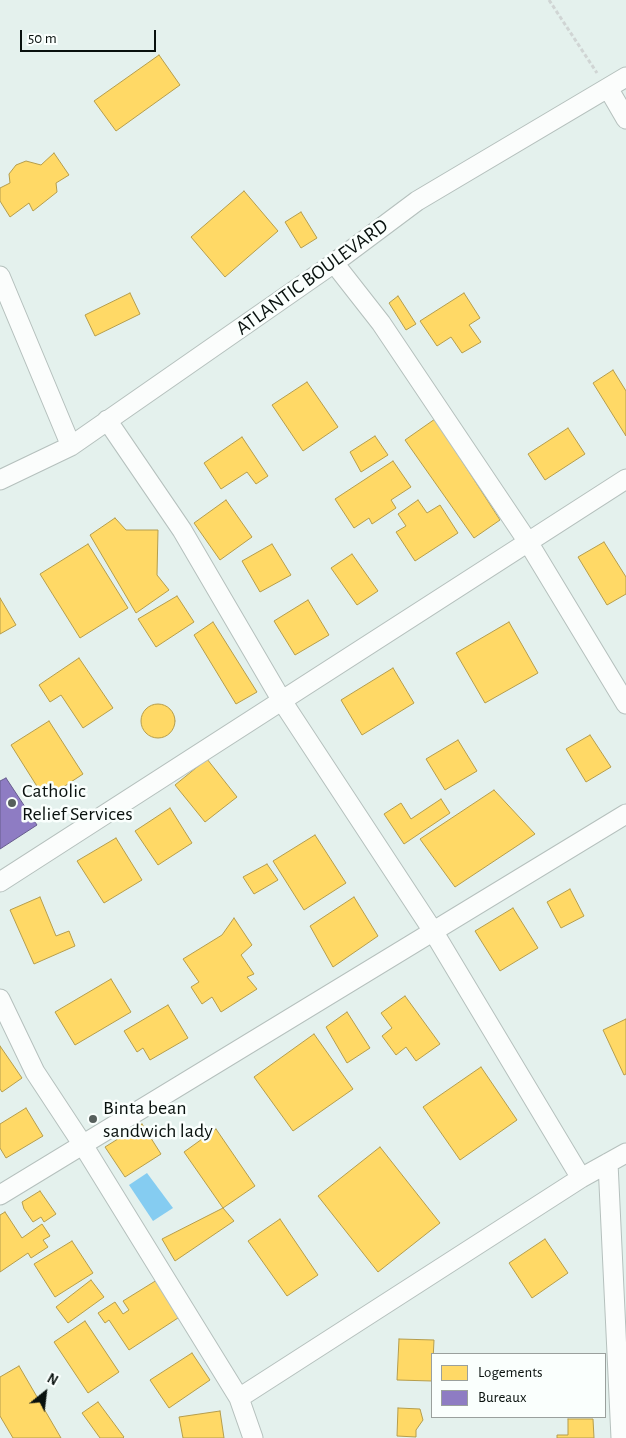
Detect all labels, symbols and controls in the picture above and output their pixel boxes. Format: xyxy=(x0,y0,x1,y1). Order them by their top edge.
scale bar xyxy=(22,20,159,52)
text: 50 m xyxy=(28,31,57,46)
street label: ATLANTIC BOULEVARD xyxy=(231,214,393,340)
place label: Catholic Relief Services xyxy=(22,779,133,826)
marker: Catholic Relief Services xyxy=(6,797,18,809)
place label: Binta bean sandwich lady xyxy=(103,1096,213,1143)
marker: Binta bean sandwich lady xyxy=(87,1113,99,1125)
legend xyxy=(431,1353,606,1418)
text: Logements xyxy=(478,1365,543,1380)
north arrow xyxy=(20,1368,70,1418)
text: N xyxy=(45,1371,60,1388)
text: Bureaux xyxy=(478,1390,526,1405)

